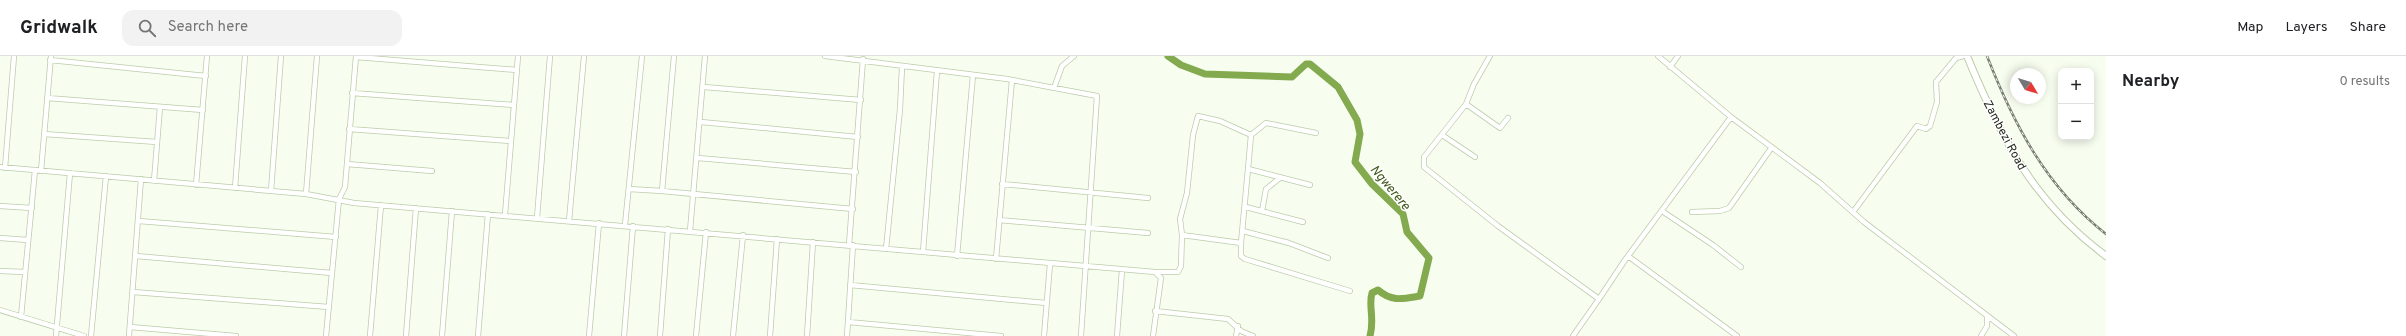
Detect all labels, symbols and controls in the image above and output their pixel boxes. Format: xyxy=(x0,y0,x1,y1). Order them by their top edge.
search box xyxy=(122,10,402,46)
text: Gridwalk xyxy=(20,16,98,40)
icon: search xyxy=(136,17,158,39)
text: Search here xyxy=(168,18,248,37)
text: Map xyxy=(2237,19,2263,36)
text: Layers xyxy=(2285,19,2327,36)
text: Share xyxy=(2349,19,2386,36)
north arrow xyxy=(2010,68,2046,104)
map controls xyxy=(2058,68,2094,140)
button: + xyxy=(2058,68,2094,104)
text: Nearby xyxy=(2122,71,2179,93)
text: 0 results xyxy=(2339,74,2390,90)
street label: Zambezi Road xyxy=(1979,98,2029,173)
button: − xyxy=(2058,104,2094,140)
water label: Ngwerere xyxy=(1366,162,1413,214)

